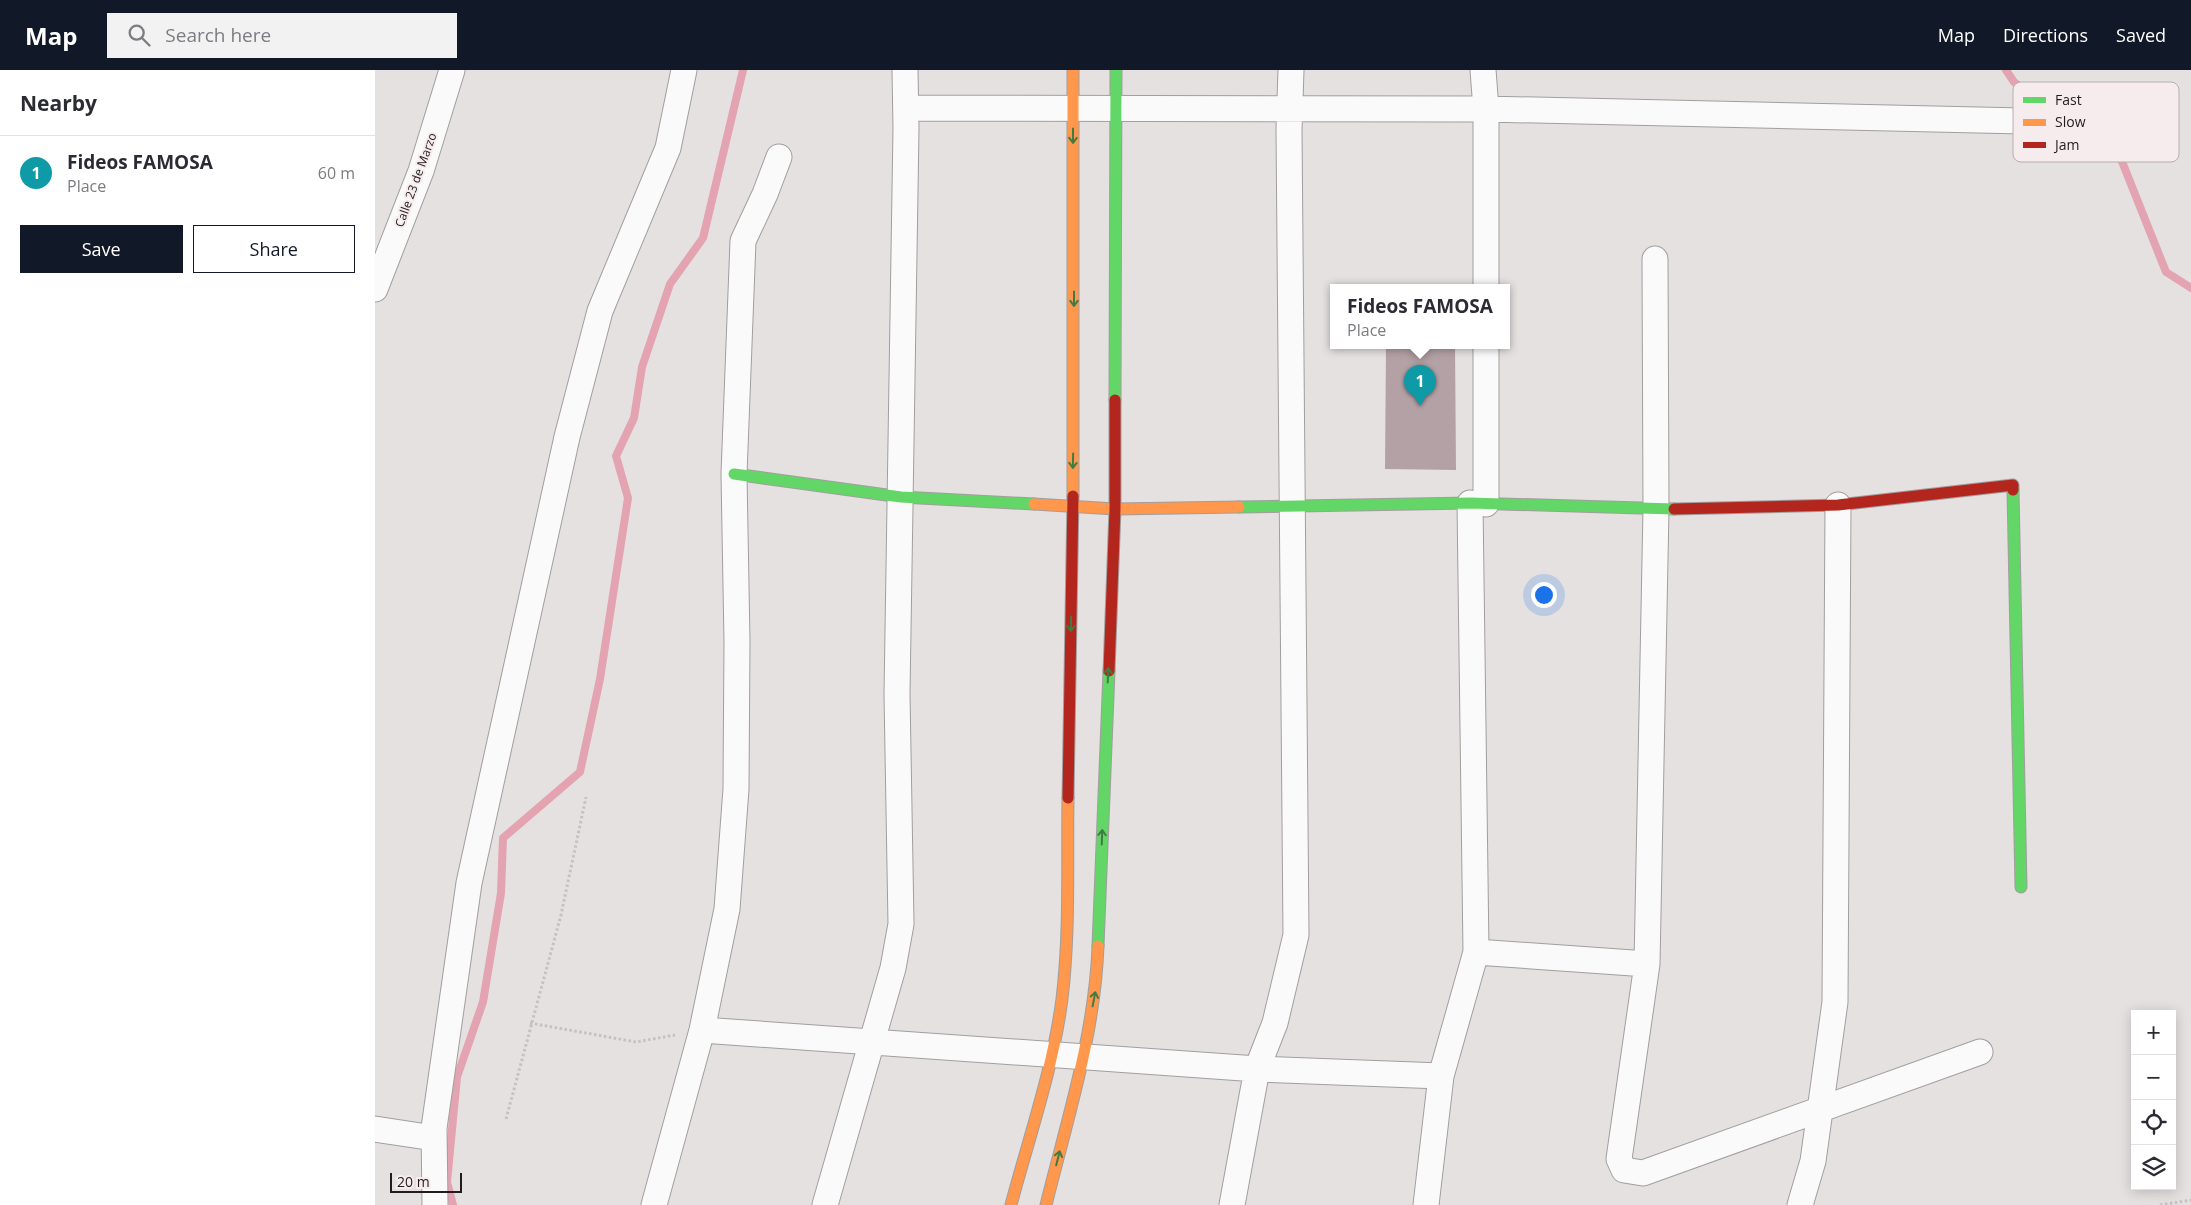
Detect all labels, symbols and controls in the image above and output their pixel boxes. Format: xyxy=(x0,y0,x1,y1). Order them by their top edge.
search box xyxy=(107,13,457,58)
text: Map xyxy=(25,19,77,52)
icon: search xyxy=(125,21,153,49)
text: Search here xyxy=(165,22,271,48)
text: Map xyxy=(1938,23,1975,47)
text: Directions xyxy=(2003,23,2088,47)
text: Saved xyxy=(2116,23,2166,47)
legend xyxy=(2013,82,2179,162)
text: Nearby xyxy=(20,89,97,117)
text: Fast xyxy=(2055,90,2082,109)
text: Slow xyxy=(2055,112,2086,131)
one-way arrow xyxy=(1068,128,1078,144)
street label: Calle 23 de Marzo xyxy=(391,130,441,229)
text: Jam xyxy=(2053,135,2080,154)
text: Fideos FAMOSA xyxy=(67,149,213,175)
text: 1 xyxy=(31,162,41,184)
text: 60 m xyxy=(318,162,355,184)
text: Place xyxy=(67,175,106,197)
button: Save xyxy=(20,225,183,273)
button: Share xyxy=(193,225,355,273)
popup xyxy=(1330,284,1510,349)
one-way arrow xyxy=(1069,290,1079,306)
text: Fideos FAMOSA xyxy=(1347,293,1493,319)
text: Place xyxy=(1347,319,1386,341)
pin: 1 xyxy=(1404,365,1436,406)
one-way arrow xyxy=(1068,452,1078,469)
your location xyxy=(1531,582,1557,608)
one-way arrow xyxy=(1066,615,1075,631)
one-way arrow xyxy=(1104,667,1113,683)
one-way arrow xyxy=(1097,830,1107,846)
one-way arrow xyxy=(1090,992,1099,1008)
map controls xyxy=(2131,1010,2176,1190)
button: + xyxy=(2131,1010,2176,1055)
button: − xyxy=(2131,1055,2176,1100)
button: locate xyxy=(2131,1100,2176,1145)
button: layers xyxy=(2131,1145,2176,1190)
one-way arrow xyxy=(1053,1150,1063,1166)
scale bar xyxy=(390,1170,463,1193)
text: 20 m xyxy=(397,1172,430,1191)

